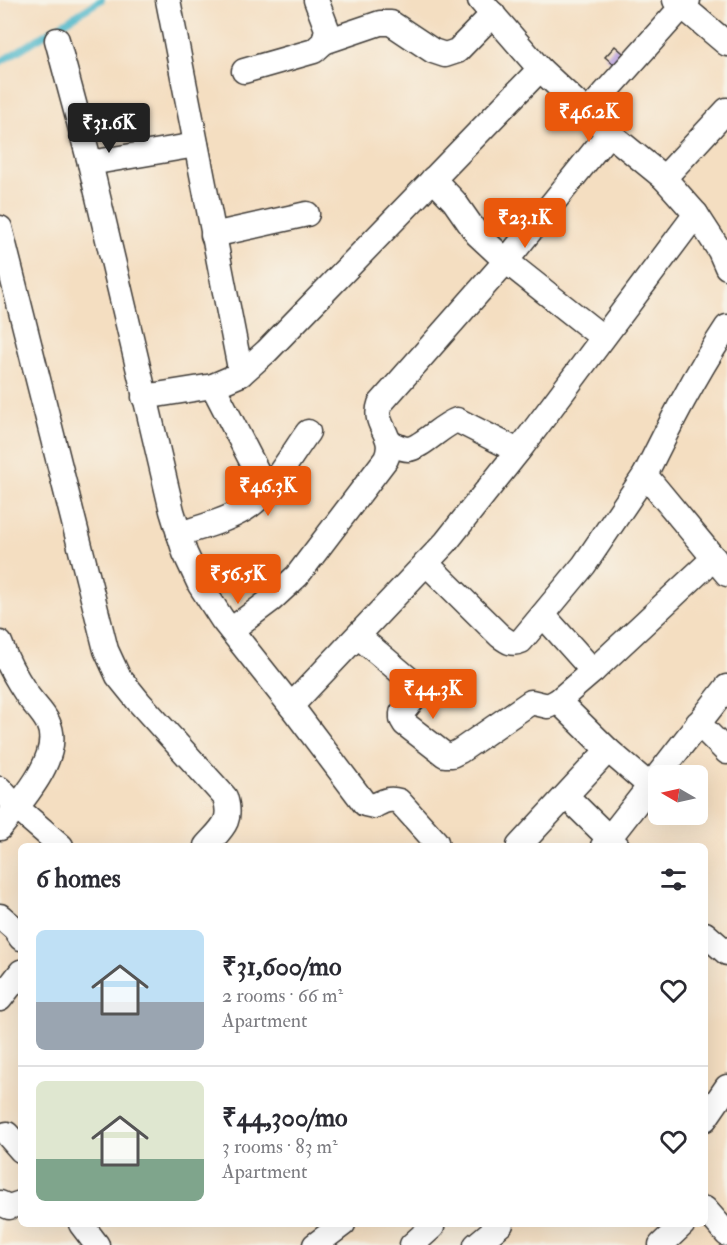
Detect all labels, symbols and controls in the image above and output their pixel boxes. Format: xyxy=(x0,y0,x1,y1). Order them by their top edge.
pin: ₹46.2K xyxy=(540,92,638,143)
text: ₹46.2K xyxy=(559,99,619,124)
pin: ₹31.6K xyxy=(60,103,158,154)
text: ₹31.6K xyxy=(82,110,136,135)
pin: ₹23.1K xyxy=(476,198,574,249)
text: ₹23.1K xyxy=(498,205,552,230)
pin: ₹46.3K xyxy=(219,466,317,517)
text: ₹46.3K xyxy=(239,473,297,498)
pin: ₹56.5K xyxy=(189,554,287,605)
text: ₹56.5K xyxy=(210,561,266,586)
pin: ₹44.3K xyxy=(384,669,482,720)
text: ₹44.3K xyxy=(404,676,462,701)
north arrow xyxy=(648,765,708,825)
map controls xyxy=(648,765,708,825)
text: 6 homes xyxy=(36,863,121,895)
icon: filters xyxy=(657,863,690,896)
text: ₹31,600/mo xyxy=(222,951,341,983)
icon: home xyxy=(84,954,156,1026)
icon: heart xyxy=(657,974,690,1007)
text: 2 rooms · 66 m² xyxy=(222,983,343,1008)
text: Apartment xyxy=(222,1008,307,1033)
text: ₹44,300/mo xyxy=(222,1102,348,1134)
icon: home xyxy=(84,1105,156,1177)
icon: heart xyxy=(657,1125,690,1158)
text: 3 rooms · 83 m² xyxy=(222,1134,338,1159)
text: Apartment xyxy=(222,1159,307,1184)

